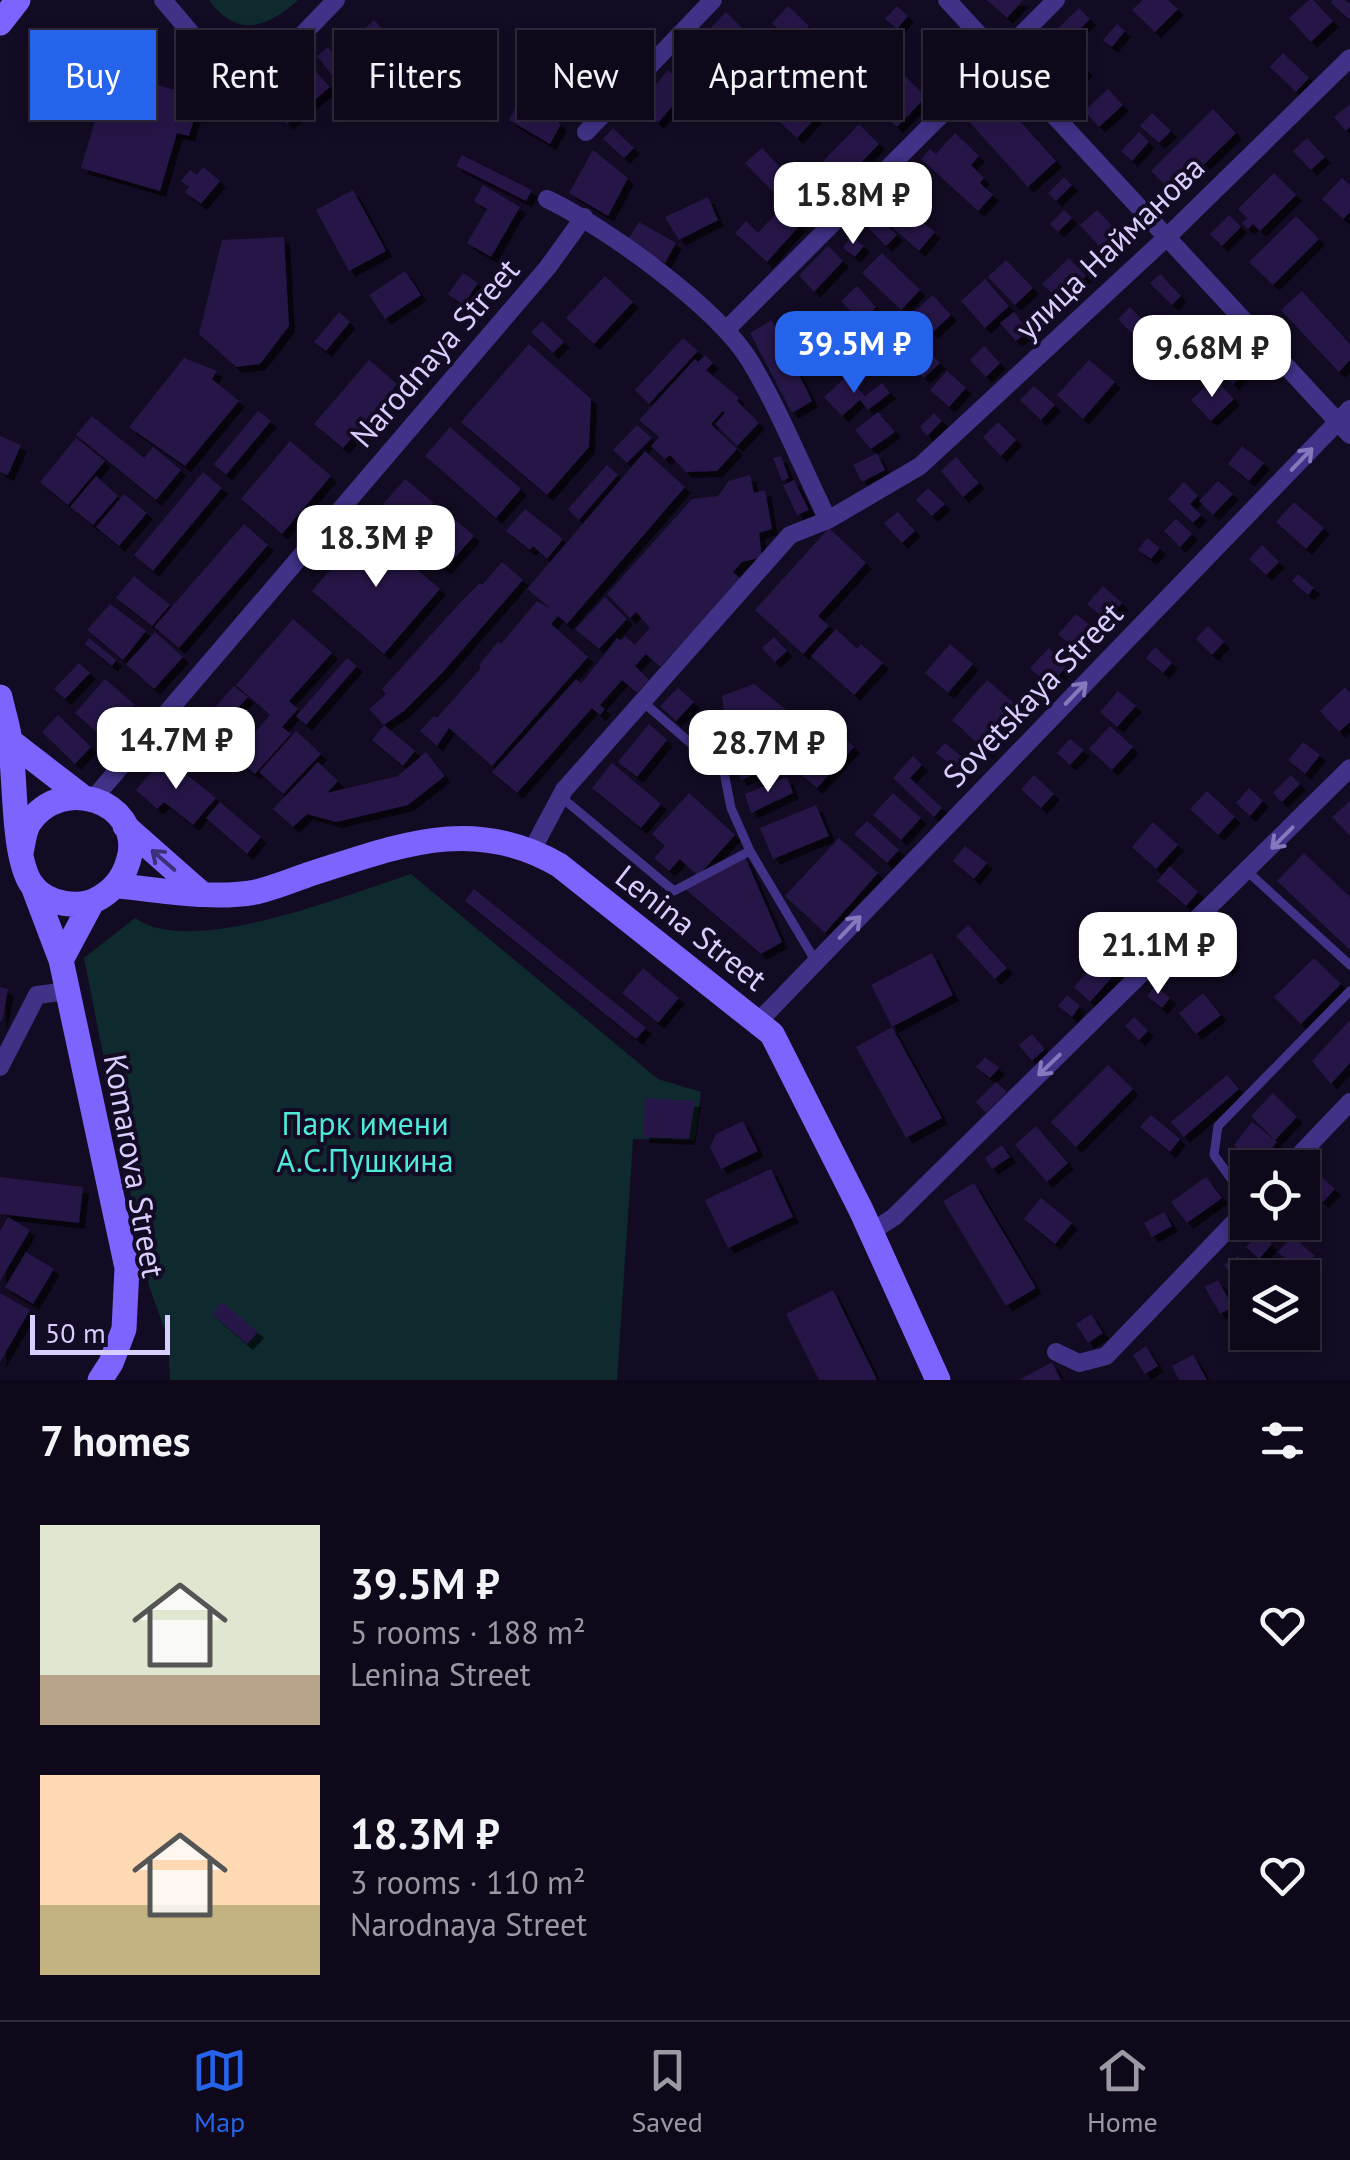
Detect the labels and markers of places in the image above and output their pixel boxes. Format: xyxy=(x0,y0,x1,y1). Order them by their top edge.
pin: 15.8M ₽ xyxy=(761,162,945,247)
pin: 39.5M ₽ xyxy=(762,311,946,396)
pin: 9.68M ₽ xyxy=(1120,315,1304,400)
pin: 18.3M ₽ xyxy=(284,505,468,590)
pin: 14.7M ₽ xyxy=(84,707,268,792)
pin: 28.7M ₽ xyxy=(676,710,860,795)
pin: 21.1M ₽ xyxy=(1066,912,1250,997)

